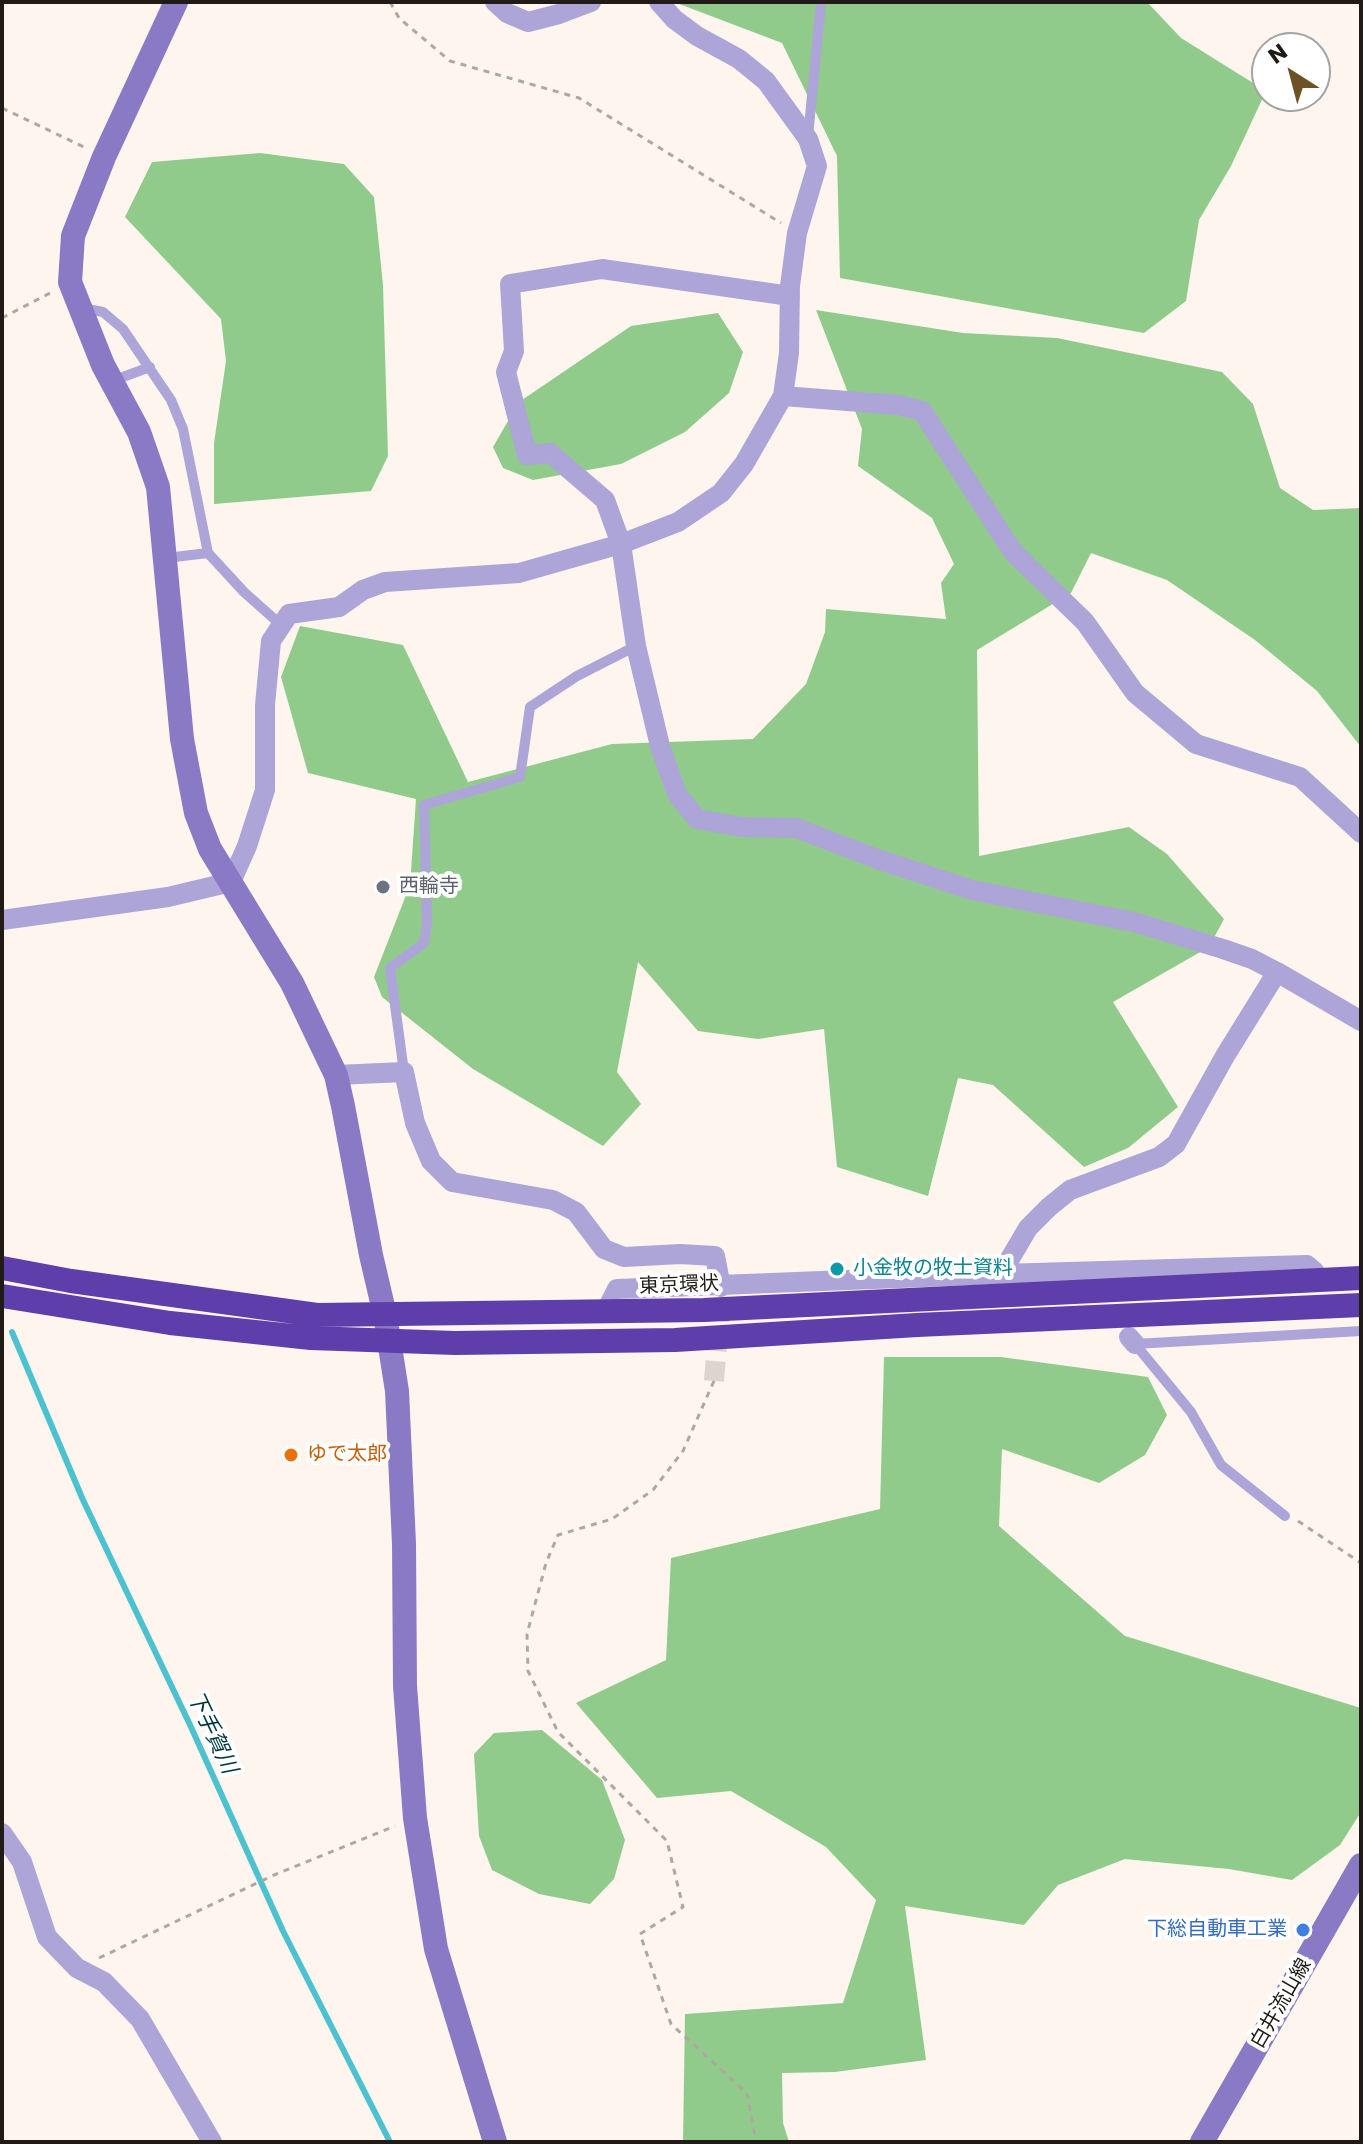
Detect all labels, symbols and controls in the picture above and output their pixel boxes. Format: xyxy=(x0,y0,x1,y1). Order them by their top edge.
north arrow xyxy=(1251,32,1331,112)
text: N xyxy=(1262,36,1294,71)
place label: 西輪寺 xyxy=(399,875,459,899)
marker: 西輪寺 xyxy=(374,878,392,896)
place label: 小金牧の牧士資料 xyxy=(853,1257,1013,1281)
marker: 小金牧の牧士資料 xyxy=(828,1260,846,1278)
street label: 東京環状 xyxy=(639,1273,719,1299)
place label: ゆで太郎 xyxy=(307,1443,387,1467)
marker: ゆで太郎 xyxy=(282,1446,300,1464)
water label: 下手賀川 xyxy=(180,1688,242,1778)
place label: 下総自動車工業 xyxy=(1147,1918,1287,1942)
marker: 下総自動車工業 xyxy=(1294,1921,1312,1939)
street label: 白井流山線 xyxy=(1247,1955,1317,2053)

